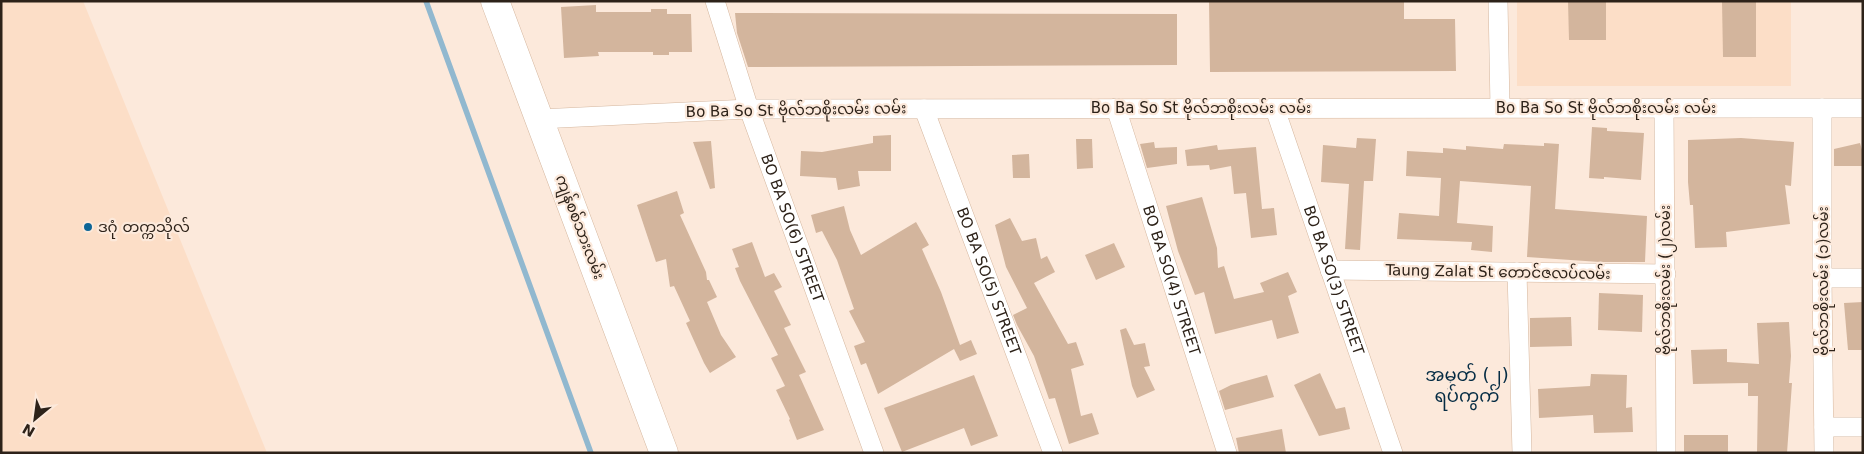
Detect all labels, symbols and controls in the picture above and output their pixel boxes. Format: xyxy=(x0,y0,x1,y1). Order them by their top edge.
street label: Bo Ba So St ဗိုလ်ဘစိုးလမ်း လမ်း xyxy=(686,98,906,124)
street label: Bo Ba So St ဗိုလ်ဘစိုးလမ်း လမ်း xyxy=(1091,98,1311,120)
street label: Bo Ba So St ဗိုလ်ဘစိုးလမ်း လမ်း xyxy=(1496,98,1716,120)
street label: BO BA SO(6) STREET xyxy=(757,151,828,306)
street label: ကျန်စစ်သားလမ်း xyxy=(549,172,609,283)
street label: BO BA SO(4) STREET xyxy=(1139,203,1204,358)
street label: BO BA SO(3) STREET xyxy=(1300,203,1368,358)
street label: BO BA SO(5) STREET xyxy=(953,205,1025,359)
street label: ဗိုလ်ဘစိုးလမ်း (၂)လမ်း xyxy=(1655,205,1677,355)
street label: ဗိုလ်ဘစိုးလမ်း (၁)လမ်း xyxy=(1813,206,1835,356)
place label: ဒဂုံ တက္ကသိုလ် xyxy=(98,217,190,239)
marker: ဒဂုံ တက္ကသိုလ် xyxy=(82,221,94,233)
street label: Taung Zalat St တောင်ဇလပ်လမ်း xyxy=(1384,260,1611,283)
district label: အမှတ် (၂) ရပ်ကွက် xyxy=(1425,362,1509,411)
north arrow xyxy=(10,394,60,444)
text: N xyxy=(20,421,38,440)

